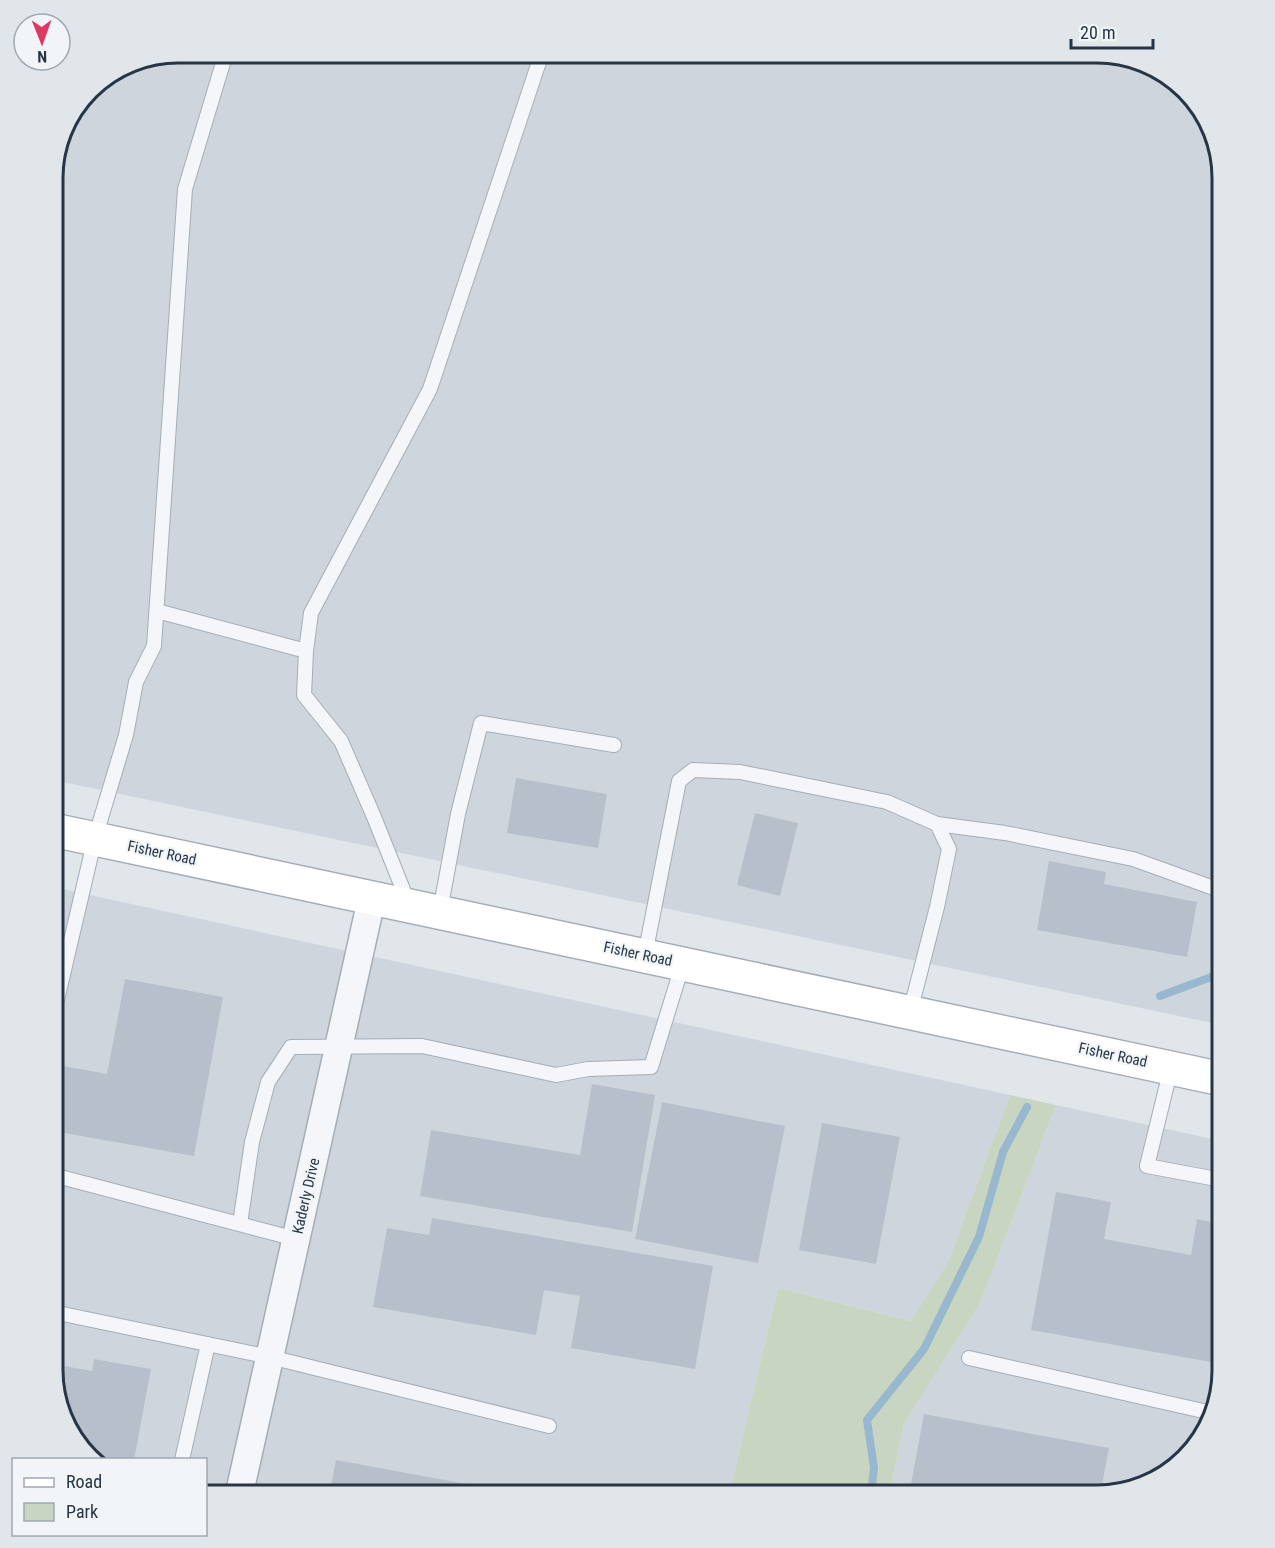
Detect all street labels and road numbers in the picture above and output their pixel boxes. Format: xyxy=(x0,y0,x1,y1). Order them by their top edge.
street label: Fisher Road xyxy=(126,837,198,869)
street label: Fisher Road xyxy=(602,938,674,970)
street label: Fisher Road xyxy=(1077,1039,1149,1071)
street label: Kaderly Drive xyxy=(289,1156,323,1236)

